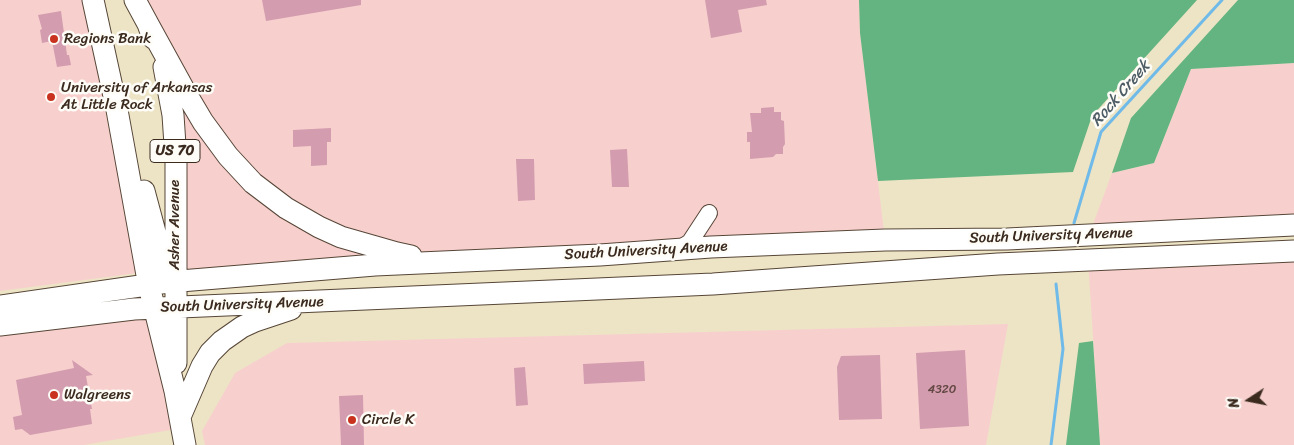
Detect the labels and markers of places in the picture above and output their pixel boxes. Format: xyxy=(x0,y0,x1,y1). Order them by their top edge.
place label: Regions Bank xyxy=(64,30,151,48)
marker: Regions Bank xyxy=(48,33,60,45)
place label: University of Arkansas At Little Rock xyxy=(61,79,212,114)
marker: University of Arkansas At Little Rock xyxy=(45,91,57,103)
place label: Walgreens xyxy=(64,386,131,404)
marker: Walgreens xyxy=(48,389,60,401)
place label: Circle K xyxy=(362,411,414,429)
marker: Circle K xyxy=(346,414,358,426)

